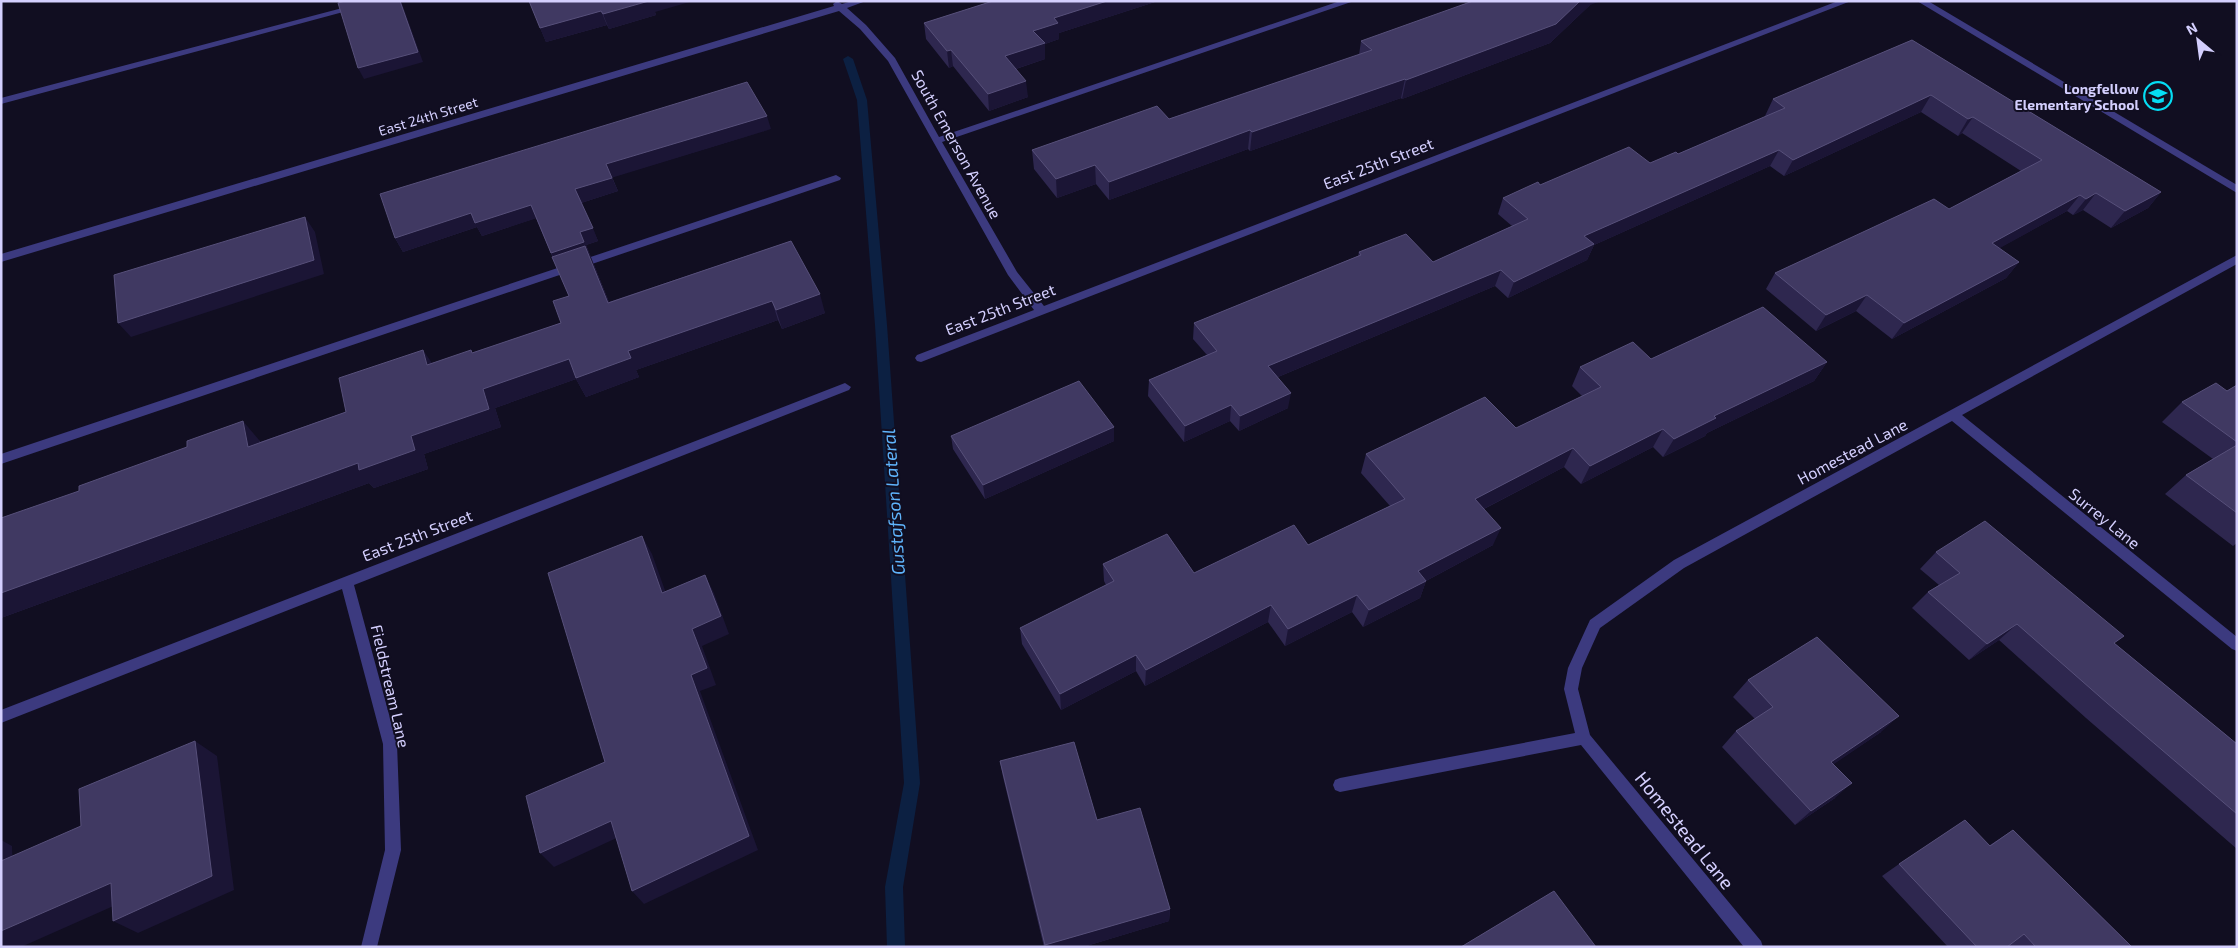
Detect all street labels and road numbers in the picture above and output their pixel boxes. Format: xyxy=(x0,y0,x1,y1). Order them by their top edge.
street label: South Emerson Avenue xyxy=(908,66,1006,222)
street label: East 24th Street xyxy=(376,93,480,139)
street label: East 25th Street xyxy=(1320,133,1436,193)
street label: East 25th Street xyxy=(942,279,1058,339)
street label: Homestead Lane xyxy=(1794,414,1910,488)
street label: Surrey Lane xyxy=(2066,484,2144,552)
street label: East 25th Street xyxy=(359,505,475,565)
street label: Fieldstream Lane xyxy=(368,623,414,749)
street label: Homestead Lane xyxy=(1631,767,1739,893)

